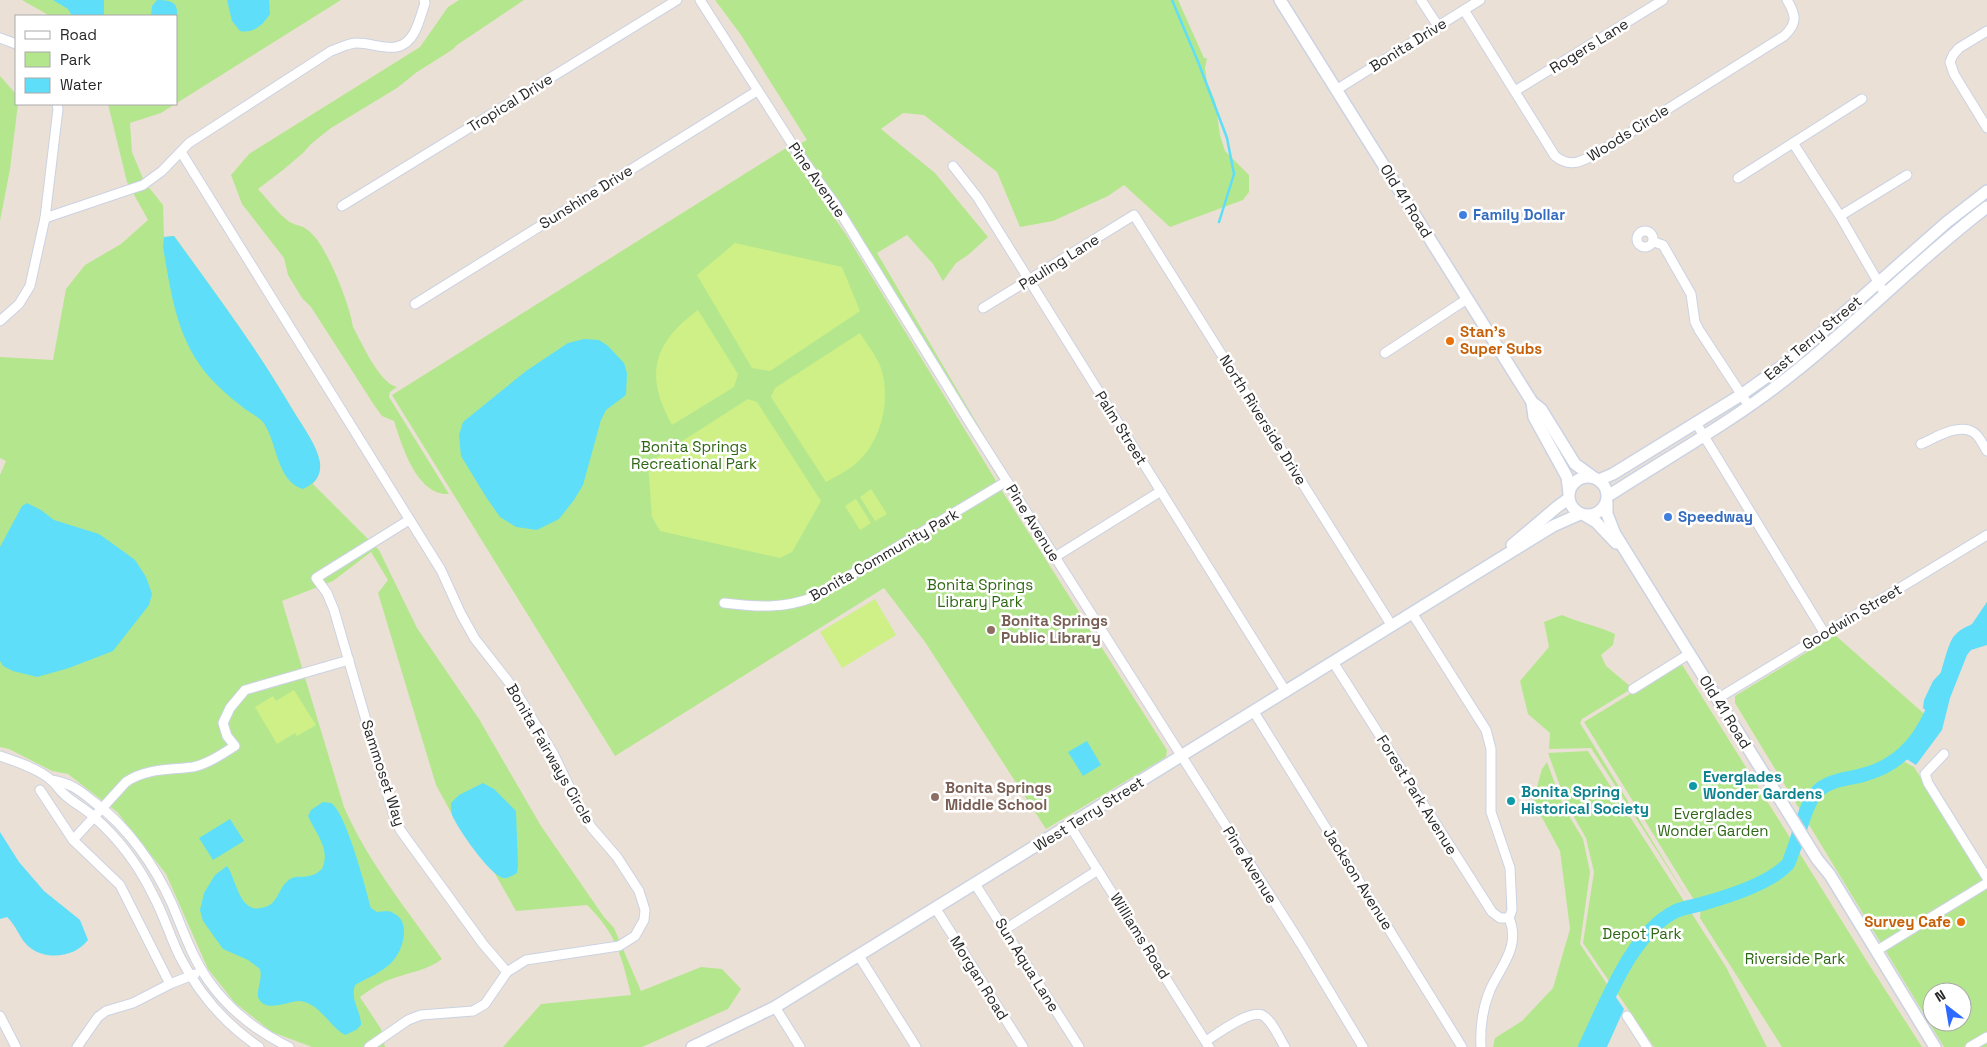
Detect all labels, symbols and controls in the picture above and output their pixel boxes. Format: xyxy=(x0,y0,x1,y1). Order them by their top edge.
street label: Bonita Drive xyxy=(1366,13,1450,76)
street label: Rogers Lane xyxy=(1546,14,1632,77)
legend xyxy=(15,15,178,105)
text: Road xyxy=(60,25,97,44)
text: Park xyxy=(60,50,91,69)
street label: Tropical Drive xyxy=(464,69,556,136)
text: Water xyxy=(60,75,103,94)
street label: Woods Circle xyxy=(1583,100,1672,165)
street label: Pine Avenue xyxy=(785,138,850,221)
street label: Sunshine Drive xyxy=(536,160,636,233)
street label: Old 41 Road xyxy=(1376,160,1437,241)
place label: Family Dollar xyxy=(1473,205,1565,224)
marker: Family Dollar xyxy=(1457,209,1469,221)
street label: Pauling Lane xyxy=(1015,229,1103,294)
street label: East Terry Street xyxy=(1760,291,1865,384)
place label: Stan's Super Subs xyxy=(1460,322,1542,358)
marker: Stan's Super Subs xyxy=(1444,335,1456,347)
street label: North Riverside Drive xyxy=(1216,351,1311,488)
street label: Palm Street xyxy=(1091,387,1152,468)
park label: Bonita Springs Recreational Park xyxy=(631,437,757,473)
street label: Pine Avenue xyxy=(1002,481,1065,565)
street label: Bonita Community Park xyxy=(806,504,962,605)
place label: Speedway xyxy=(1678,507,1753,526)
marker: Speedway xyxy=(1662,511,1674,523)
park label: Bonita Springs Library Park xyxy=(927,575,1033,611)
street label: Goodwin Street xyxy=(1799,579,1905,654)
place label: Bonita Springs Public Library xyxy=(1001,611,1108,647)
marker: Bonita Springs Public Library xyxy=(985,624,997,636)
street label: Old 41 Road xyxy=(1695,671,1756,752)
street label: Bonita Fairways Circle xyxy=(502,680,598,827)
street label: Sammoset Way xyxy=(357,717,410,828)
street label: Forest Park Avenue xyxy=(1373,731,1462,858)
place label: Everglades Wonder Gardens xyxy=(1703,767,1823,803)
street label: West Terry Street xyxy=(1030,772,1147,855)
place label: Bonita Springs Middle School xyxy=(945,778,1052,814)
marker: Everglades Wonder Gardens xyxy=(1687,780,1699,792)
place label: Bonita Spring Historical Society xyxy=(1521,782,1649,818)
marker: Bonita Springs Middle School xyxy=(929,791,941,803)
marker: Bonita Spring Historical Society xyxy=(1505,795,1517,807)
park label: Everglades Wonder Garden xyxy=(1657,804,1769,840)
street label: Pine Avenue xyxy=(1219,823,1282,907)
street label: Jackson Avenue xyxy=(1319,824,1397,933)
street label: Williams Road xyxy=(1106,889,1174,982)
place label: Survey Cafe xyxy=(1864,912,1951,931)
street label: Sun Aqua Lane xyxy=(991,914,1064,1015)
marker: Survey Cafe xyxy=(1955,916,1967,928)
park label: Depot Park xyxy=(1602,924,1682,943)
street label: Morgan Road xyxy=(946,932,1013,1023)
park label: Riverside Park xyxy=(1745,949,1845,968)
north arrow xyxy=(1922,982,1972,1032)
text: N xyxy=(1932,986,1949,1006)

